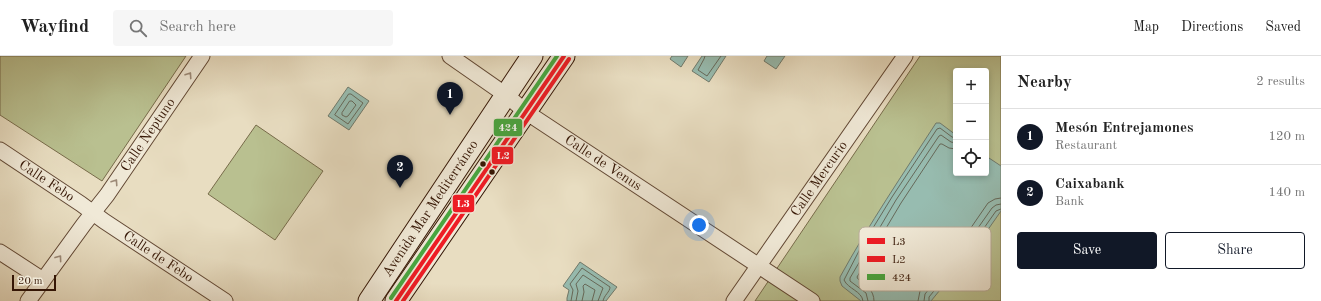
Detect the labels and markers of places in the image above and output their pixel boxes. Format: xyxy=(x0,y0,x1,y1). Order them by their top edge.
pin: 1 xyxy=(437,82,463,115)
pin: 2 xyxy=(387,155,413,188)
unlabelled marker xyxy=(478,159,488,169)
unlabelled marker xyxy=(487,167,497,177)

